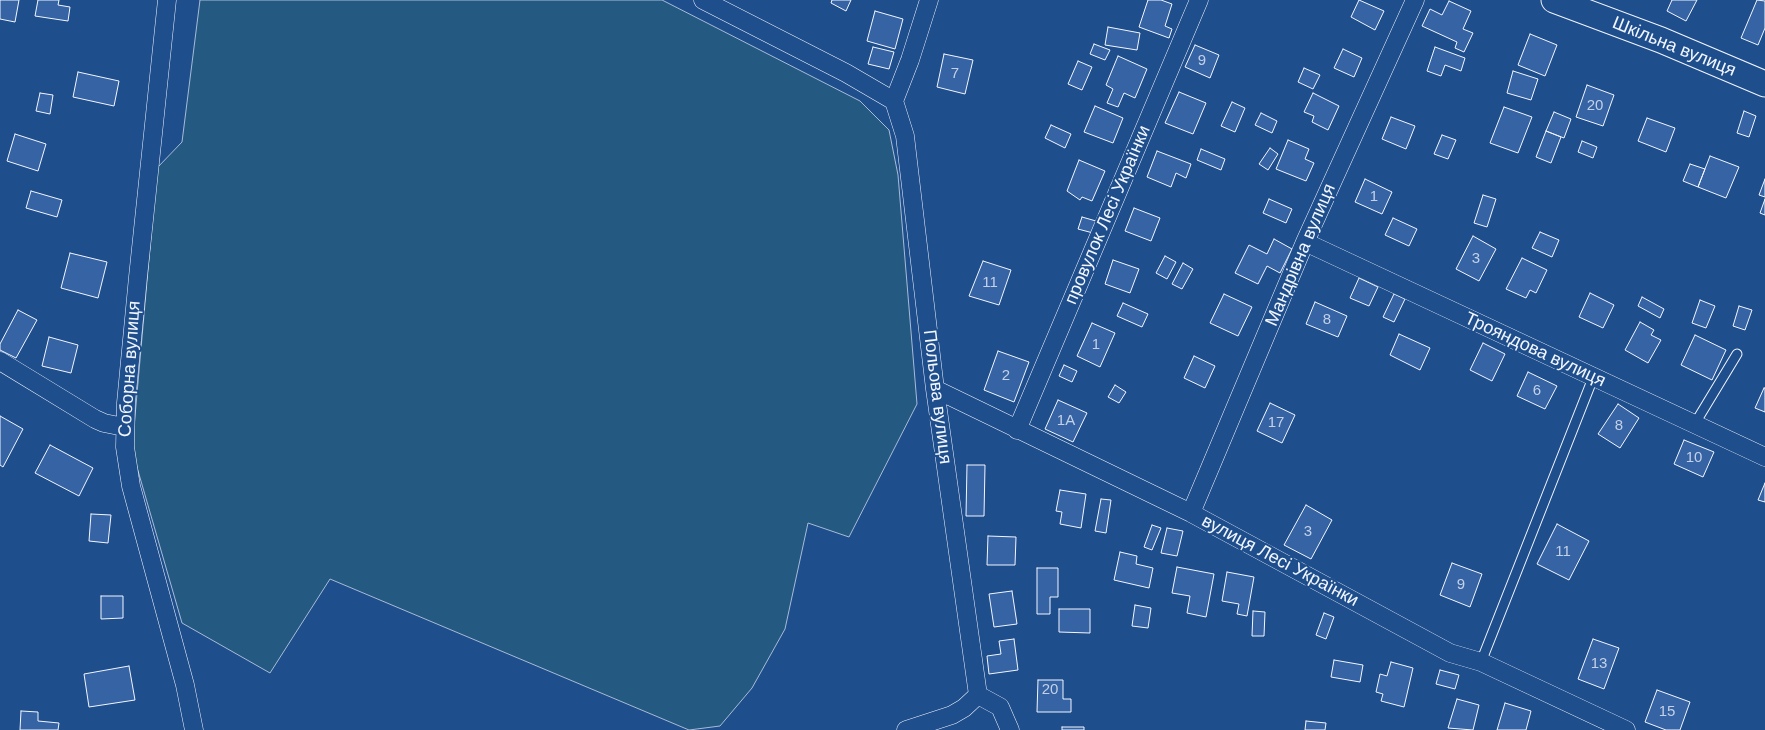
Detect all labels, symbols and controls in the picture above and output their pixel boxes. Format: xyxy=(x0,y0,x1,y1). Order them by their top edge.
street label: Шкільна вулиця xyxy=(1609,12,1739,82)
house number: 9 xyxy=(1198,52,1206,70)
house number: 7 xyxy=(951,65,959,83)
house number: 20 xyxy=(1587,97,1603,115)
street label: провулок Лесі Українки xyxy=(1060,122,1156,308)
street label: Мандрівна вулиця xyxy=(1261,181,1341,329)
house number: 1 xyxy=(1370,188,1378,206)
house number: 3 xyxy=(1472,250,1480,268)
house number: 11 xyxy=(982,274,998,292)
street label: Соборна вулиця xyxy=(114,300,146,438)
street label: Трояндова вулиця xyxy=(1461,308,1609,392)
house number: 8 xyxy=(1323,311,1331,329)
street label: Польова вулиця xyxy=(918,329,956,465)
house number: 1 xyxy=(1092,336,1100,354)
house number: 2 xyxy=(1002,367,1010,385)
house number: 6 xyxy=(1533,382,1541,400)
house number: 1А xyxy=(1057,412,1075,430)
house number: 17 xyxy=(1268,414,1284,432)
house number: 8 xyxy=(1615,417,1623,435)
house number: 10 xyxy=(1686,449,1702,467)
street label: вулиця Лесі Українки xyxy=(1198,510,1362,612)
house number: 3 xyxy=(1304,523,1312,541)
house number: 11 xyxy=(1555,543,1571,561)
house number: 9 xyxy=(1457,576,1465,594)
house number: 13 xyxy=(1591,655,1607,673)
house number: 20 xyxy=(1042,681,1058,699)
house number: 15 xyxy=(1659,703,1675,721)

